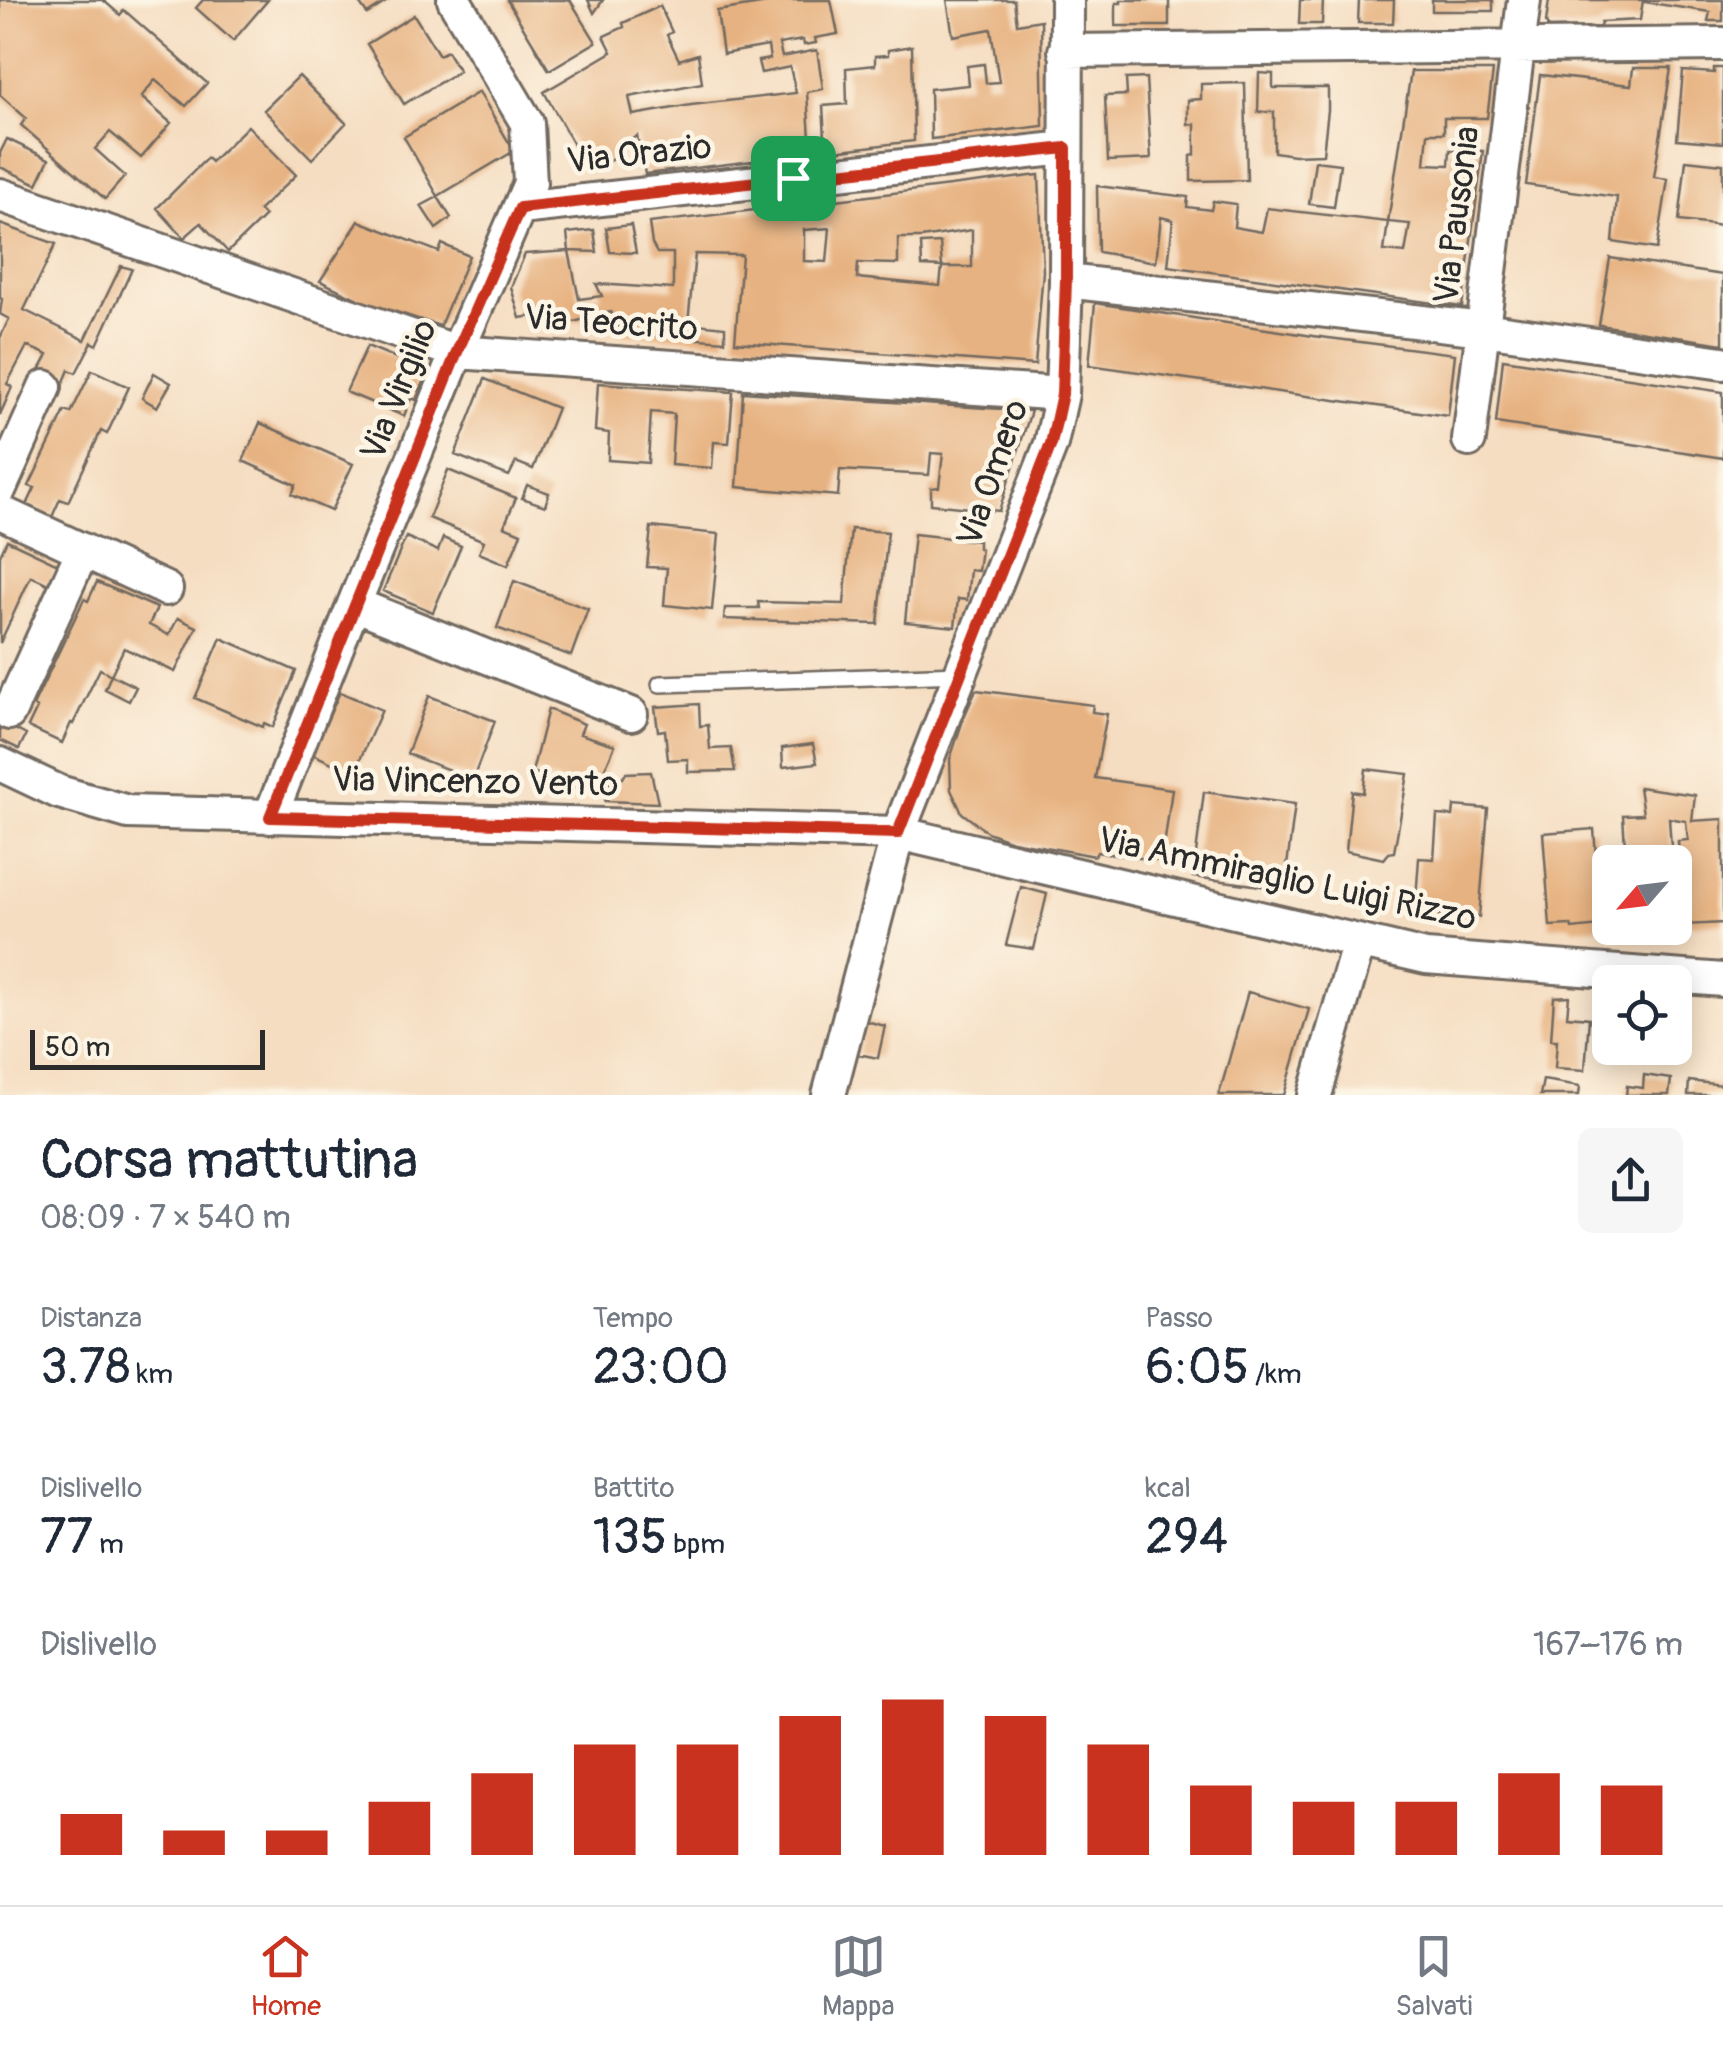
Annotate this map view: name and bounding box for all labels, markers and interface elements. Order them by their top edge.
street label: Via Pausonia [1424,124,1490,306]
street label: Via Orazio [564,125,714,183]
pin [751,136,836,221]
icon: arrive [766,151,821,206]
street label: Via Teocrito [523,295,699,351]
street label: Via Virgilio [351,313,447,467]
street label: Via Omero [947,394,1039,552]
street label: Via Vincenzo Vento [331,758,619,806]
street label: Via Ammiraglio Luigi Rizzo [1094,817,1480,941]
north arrow [1592,845,1692,945]
map controls [1592,845,1692,1065]
button: locate [1592,965,1692,1065]
scale bar [30,1025,265,1070]
text: 50 m [45,1030,110,1065]
text: Corsa mattutina [40,1126,418,1195]
button: share [1578,1128,1683,1233]
text: 08:09 · 7 × 540 m [40,1198,291,1238]
text: Distanza [40,1301,142,1336]
text: Tempo [593,1301,673,1336]
text: Passo [1145,1301,1213,1336]
text: 3.78 [40,1336,131,1399]
text: 23:00 [593,1336,729,1399]
text: 6:05 [1145,1336,1249,1399]
text: km [131,1357,173,1392]
text: /km [1249,1357,1302,1392]
text: Dislivello [40,1471,142,1506]
text: Battito [593,1471,675,1506]
text: kcal [1145,1471,1191,1506]
text: 77 [40,1506,93,1569]
text: 135 [593,1506,667,1569]
text: 294 [1145,1506,1228,1569]
text: m [93,1527,124,1562]
text: bpm [667,1527,725,1562]
text: Dislivello [40,1625,157,1665]
text: 167–176 m [1533,1625,1683,1665]
tab: Home [250,1929,321,2024]
tab: Mappa [822,1929,895,2024]
tab: Salvati [1395,1929,1473,2024]

